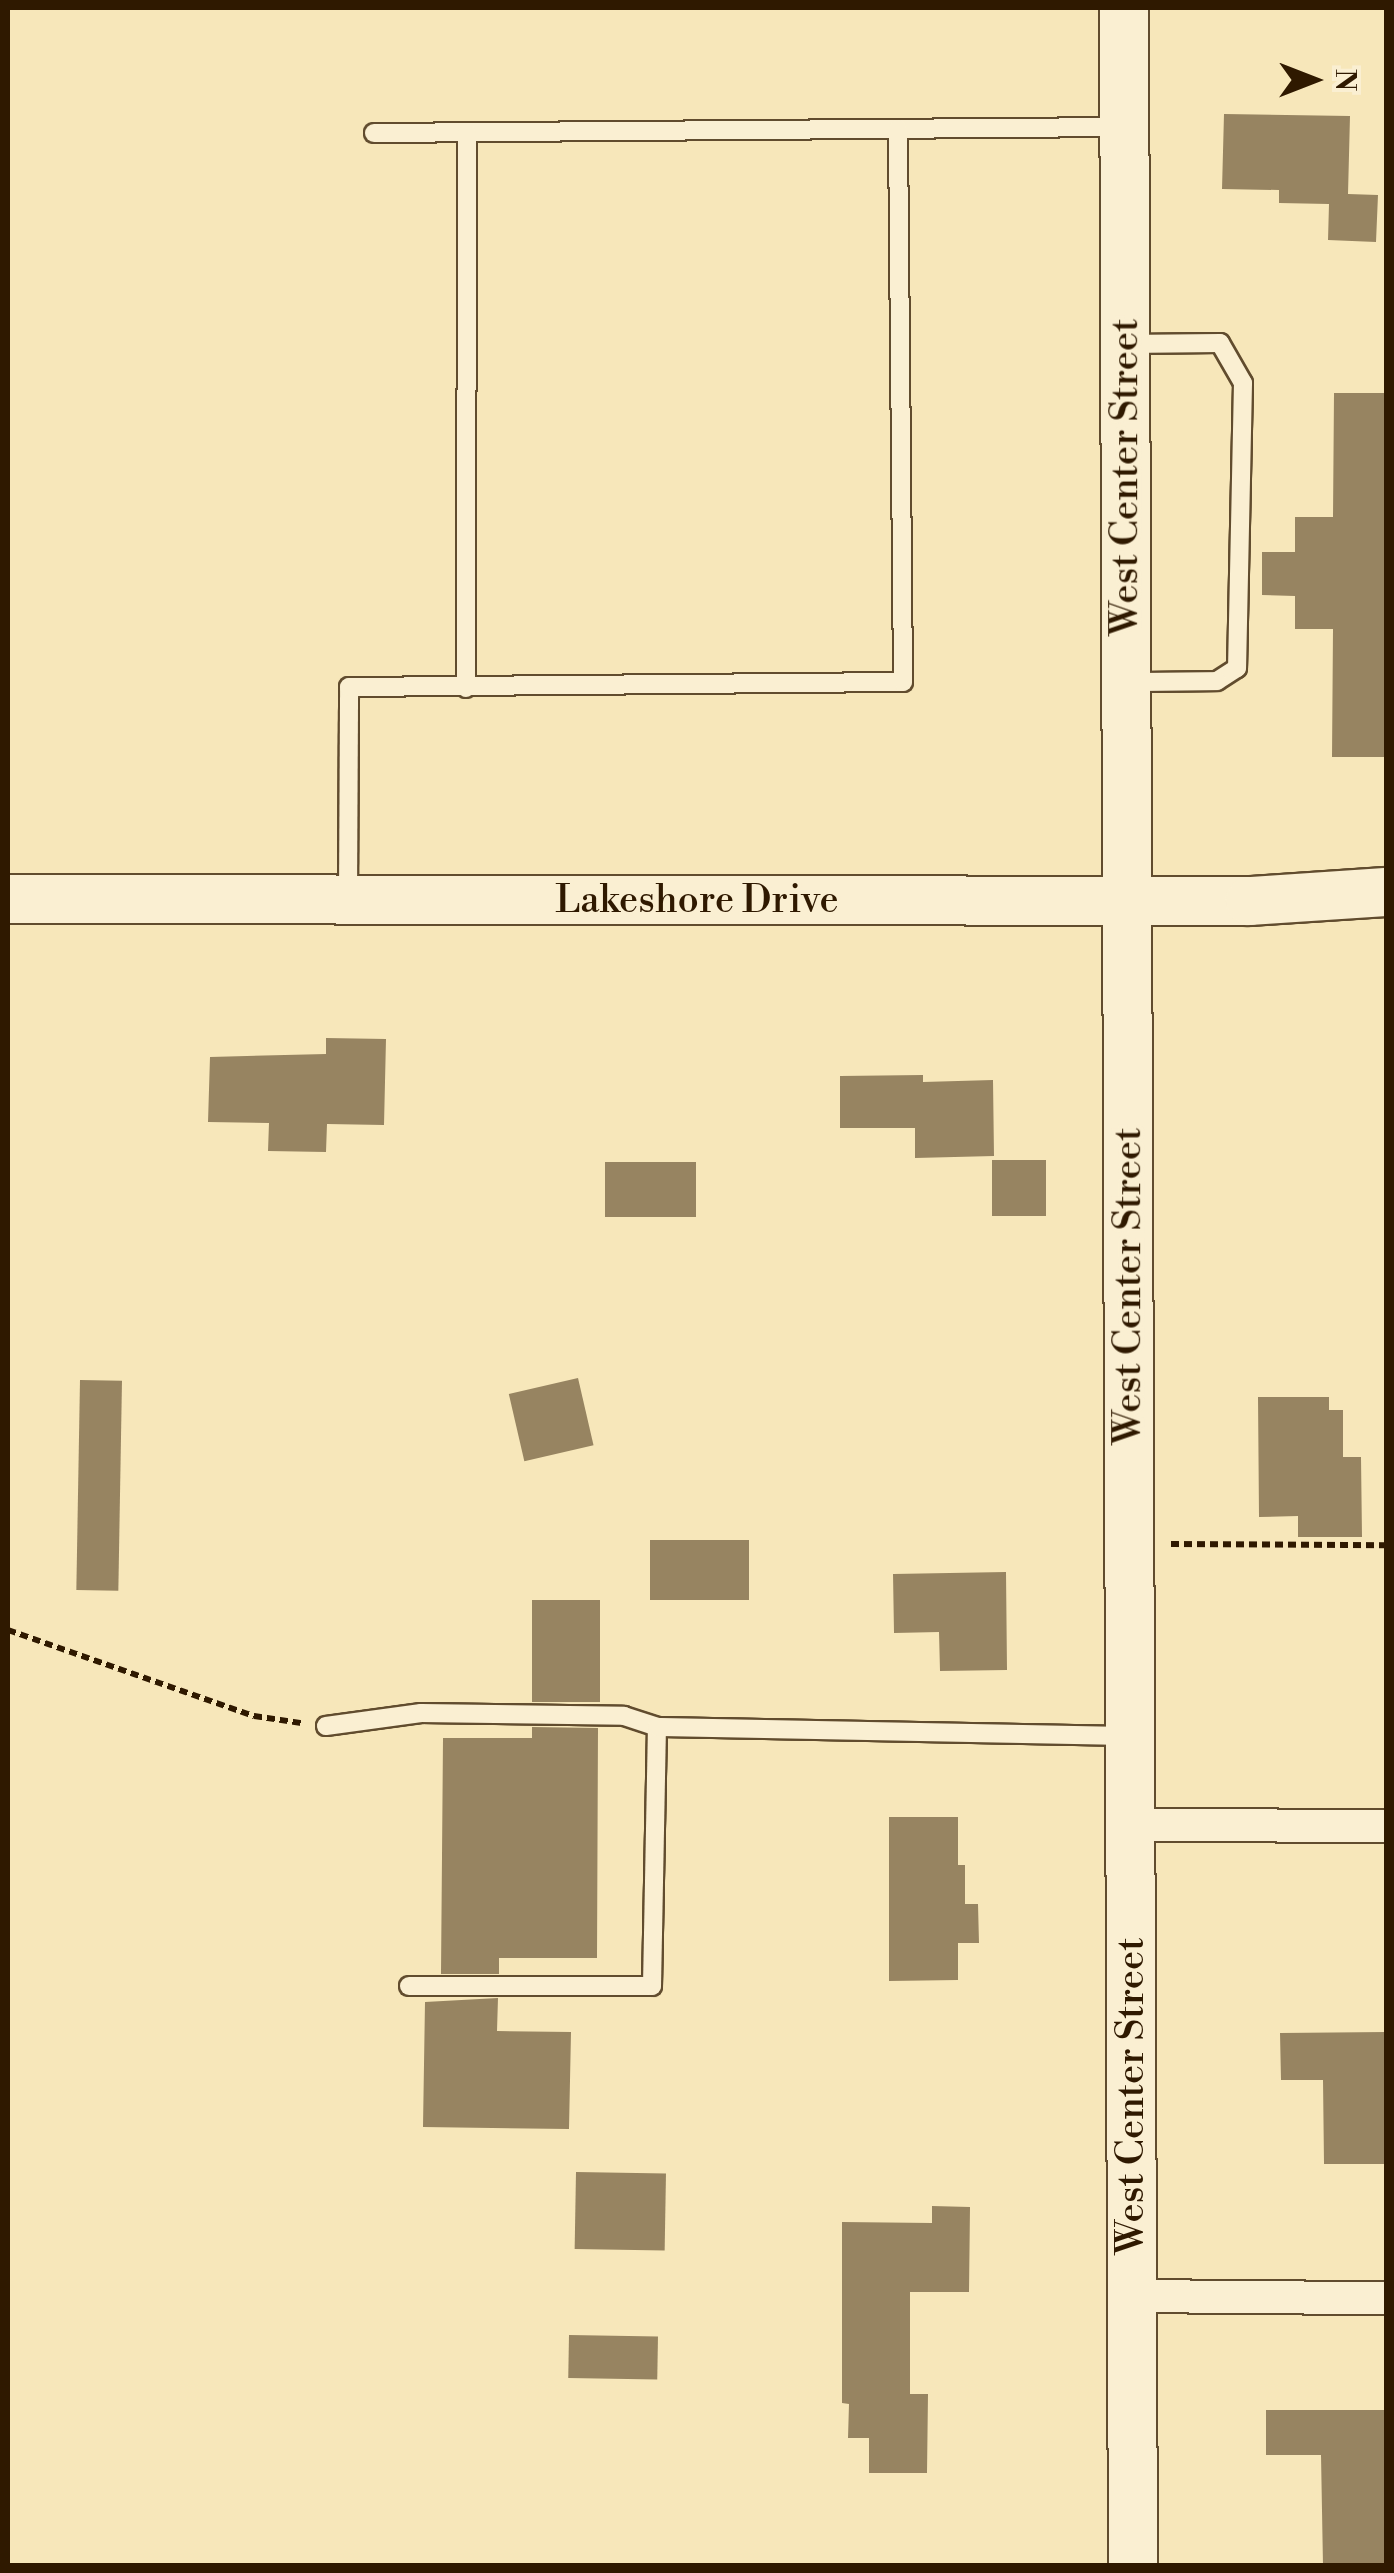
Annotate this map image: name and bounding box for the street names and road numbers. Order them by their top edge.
street label: West Center Street [1103,318,1149,636]
street label: Lakeshore Drive [555,878,839,924]
street label: West Center Street [1106,1127,1152,1445]
street label: West Center Street [1109,1937,1155,2255]

